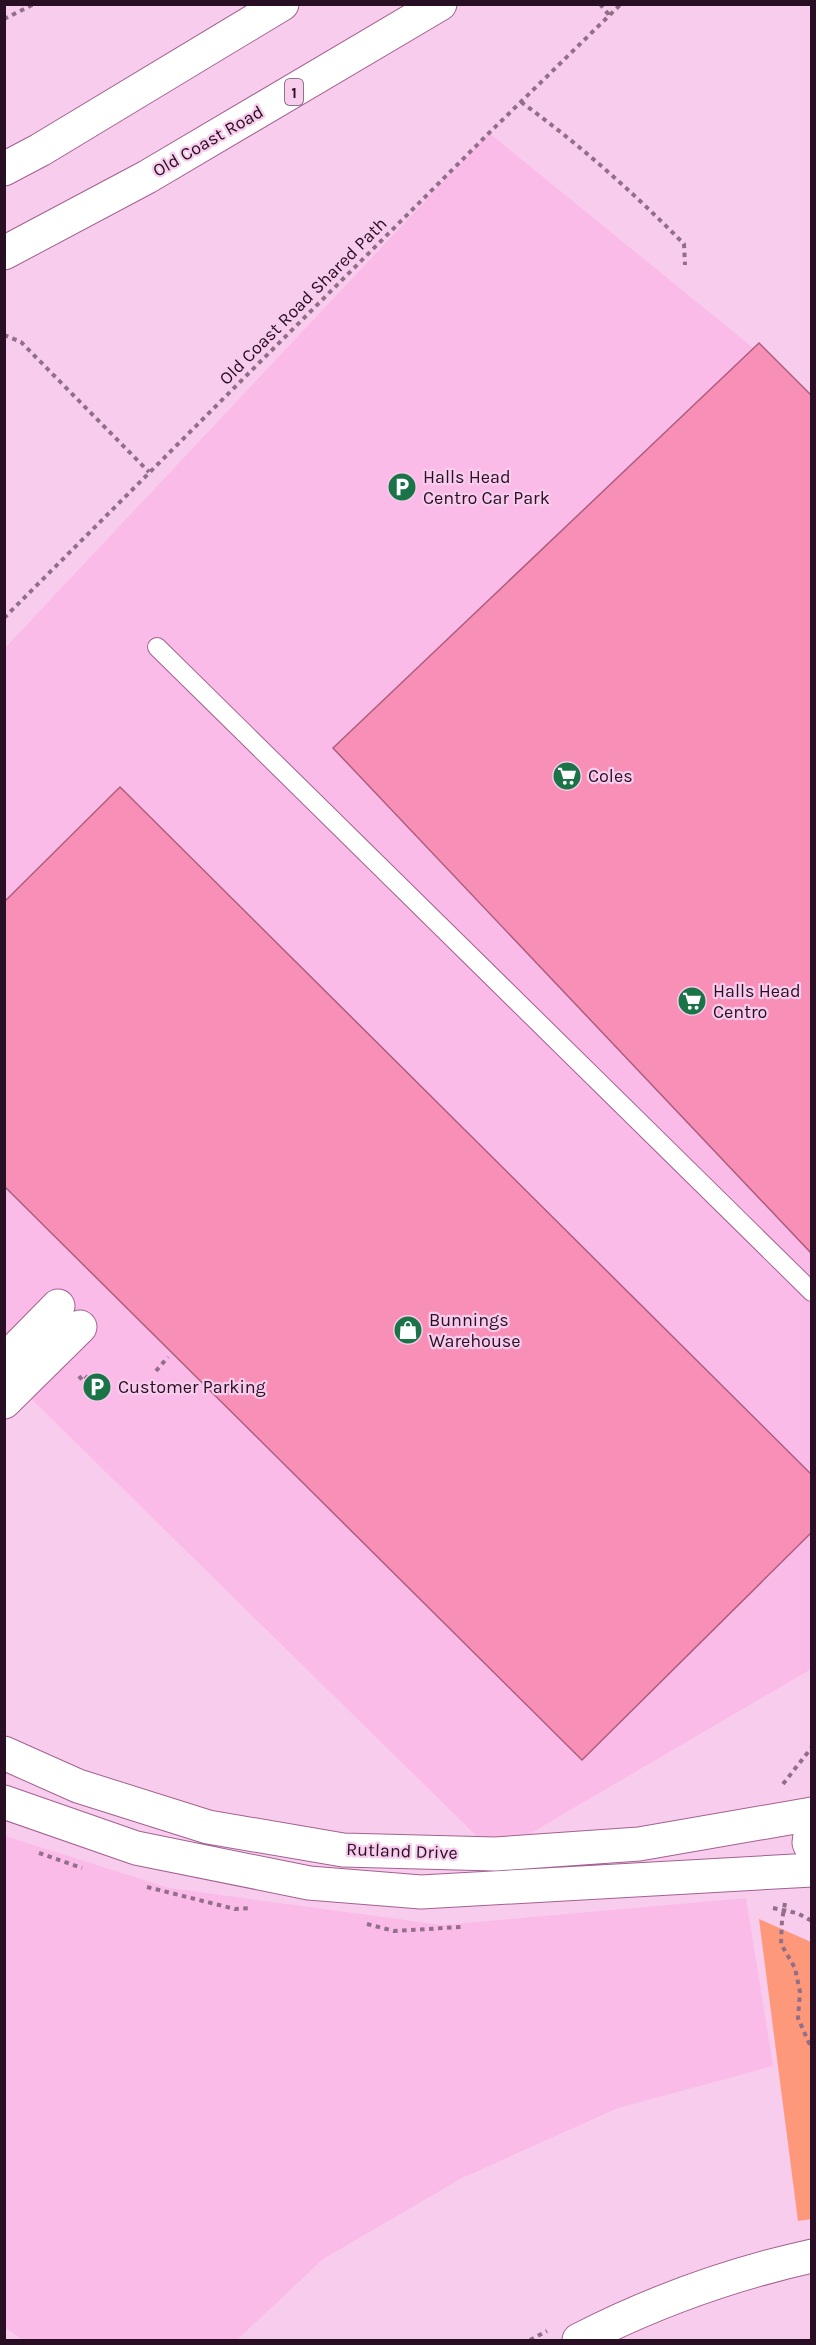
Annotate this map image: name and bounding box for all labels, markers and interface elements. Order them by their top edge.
road number: 1 [285,79,303,105]
street label: Old Coast Road [149,100,267,182]
street label: Old Coast Road Shared Path [214,212,392,390]
place label: Halls Head Centro Car Park [423,466,550,509]
parking icon: Halls Head Centro Car Park [386,471,418,503]
supermarket icon: Coles [551,760,583,792]
place label: Coles [588,765,633,787]
place label: Halls Head Centro [713,980,801,1023]
supermarket icon: Halls Head Centro [676,985,708,1017]
place label: Bunnings Warehouse [429,1309,520,1352]
shop icon: Bunnings Warehouse [392,1314,424,1346]
parking icon: Customer Parking [81,1371,113,1403]
place label: Customer Parking [118,1376,266,1398]
street label: Rutland Drive [346,1838,458,1864]

